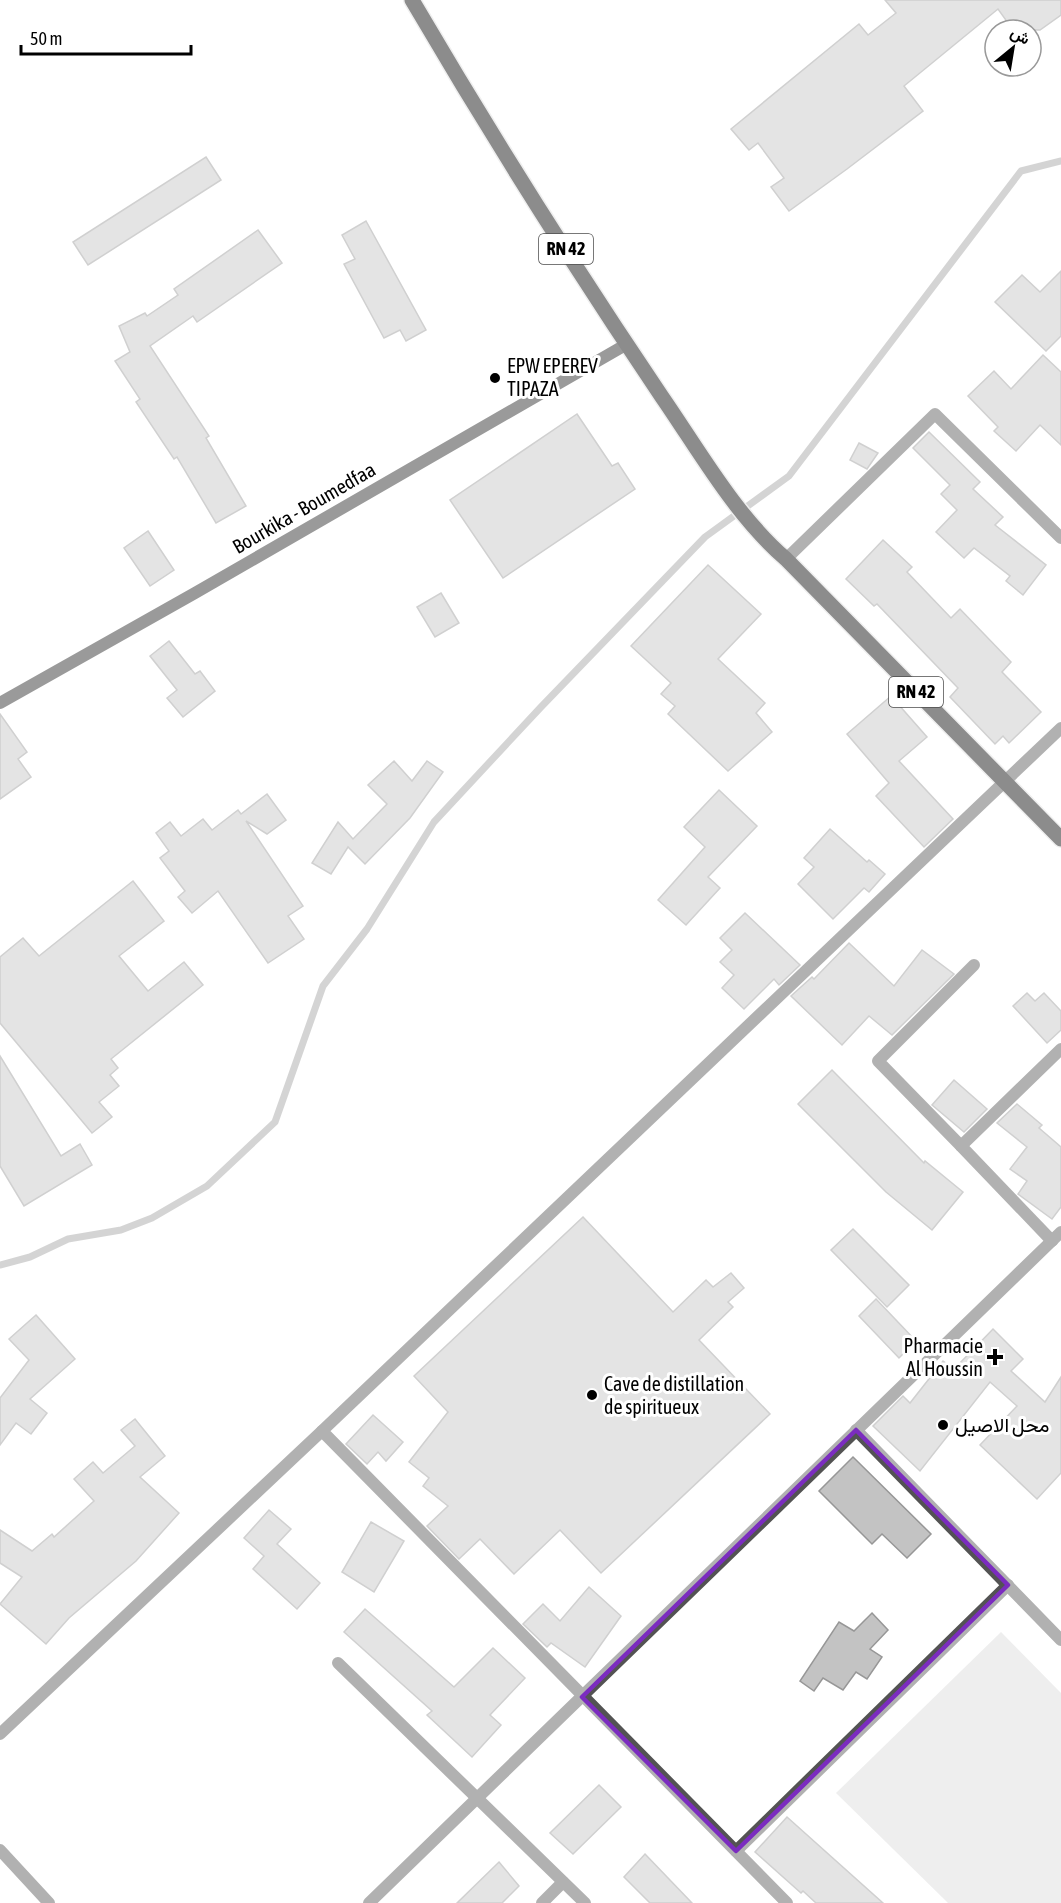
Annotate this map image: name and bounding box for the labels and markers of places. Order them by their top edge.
place label: EPW EPEREV TIPAZA [507,354,598,400]
marker: EPW EPEREV TIPAZA [488,371,502,385]
place label: Pharmacie Al Houssin [904,1334,983,1380]
marker: Pharmacie Al Houssin [988,1350,1002,1364]
place label: Cave de distillation de spiritueux [604,1372,744,1418]
marker: Cave de distillation de spiritueux [585,1388,599,1402]
place label: محل الاصيل [955,1413,1050,1437]
marker: محل الاصيل [936,1418,950,1432]

